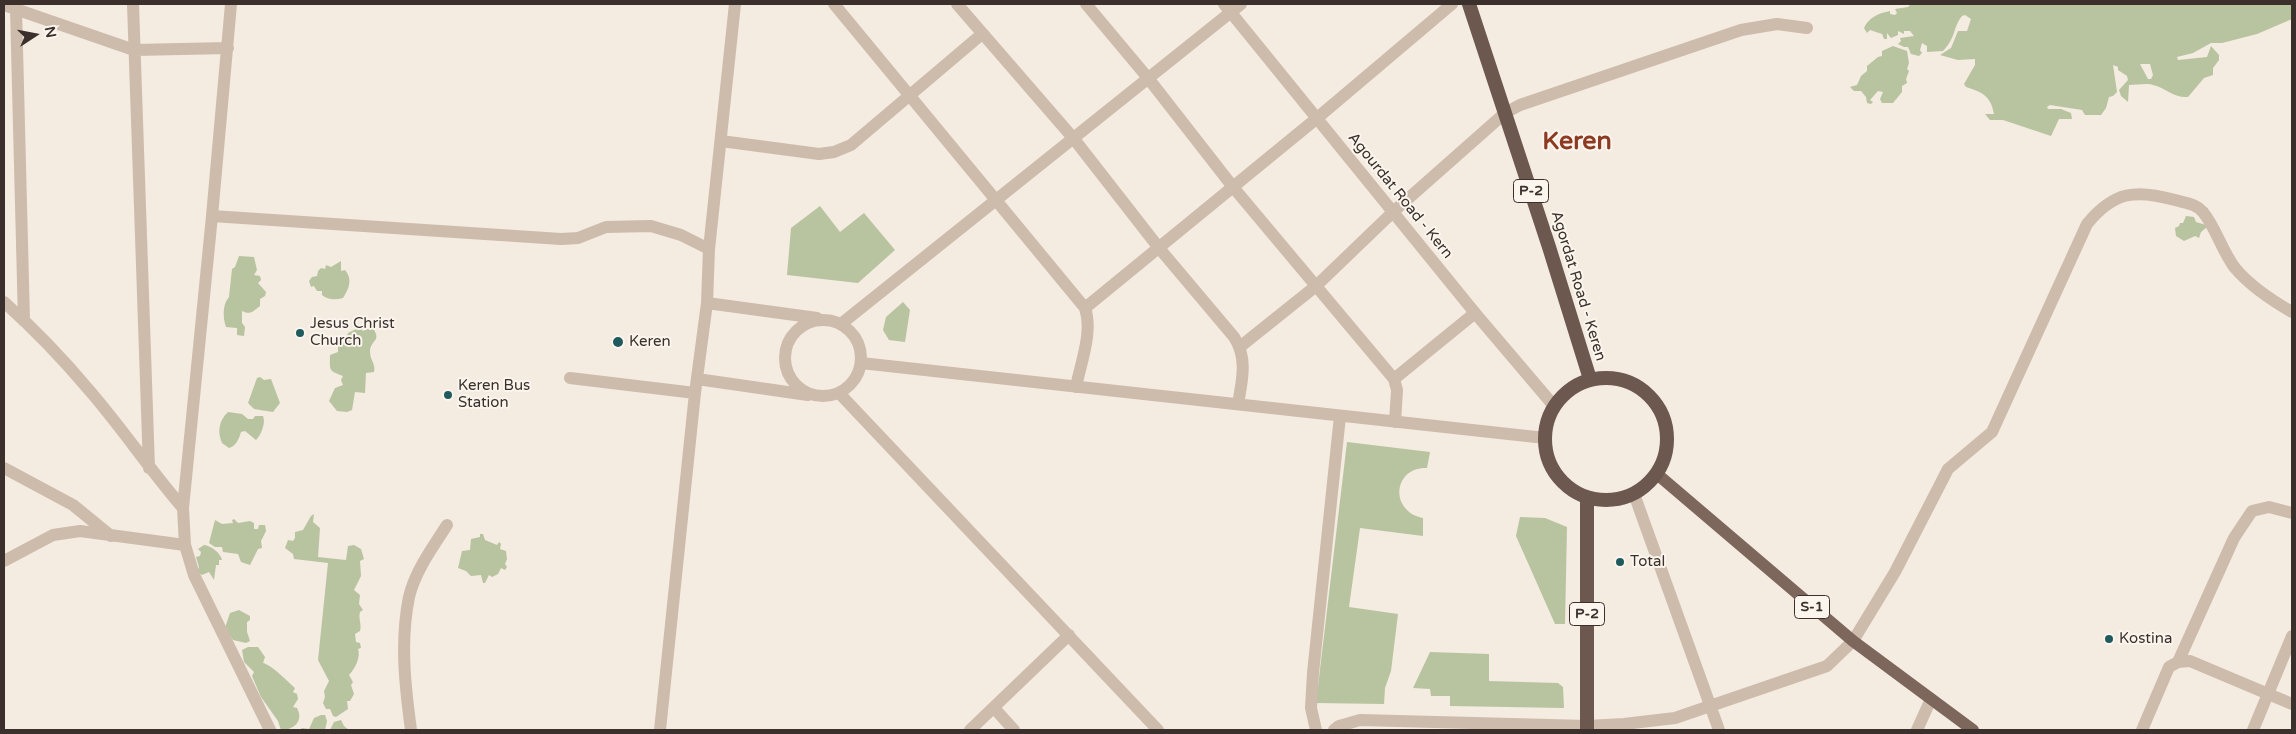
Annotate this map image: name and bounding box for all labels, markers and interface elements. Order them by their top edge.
north arrow [10,10,60,60]
text: N [41,25,60,39]
district label: Keren [1542,127,1612,157]
street label: Agourdat Road - Kern [1344,129,1456,263]
road number: P-2 [1514,180,1548,202]
street label: Agordat Road - Keren [1547,209,1609,363]
place label: Jesus Christ Church [310,315,395,350]
marker: Jesus Christ Church [294,327,306,339]
place label: Keren [629,333,671,351]
marker: Keren [611,335,625,349]
place label: Keren Bus Station [458,377,530,412]
marker: Keren Bus Station [442,389,454,401]
place label: Total [1630,553,1665,571]
marker: Total [1614,556,1626,568]
road number: S-1 [1794,596,1830,618]
road number: P-2 [1570,602,1604,626]
place label: Kostina [2119,630,2172,648]
marker: Kostina [2103,633,2115,645]

